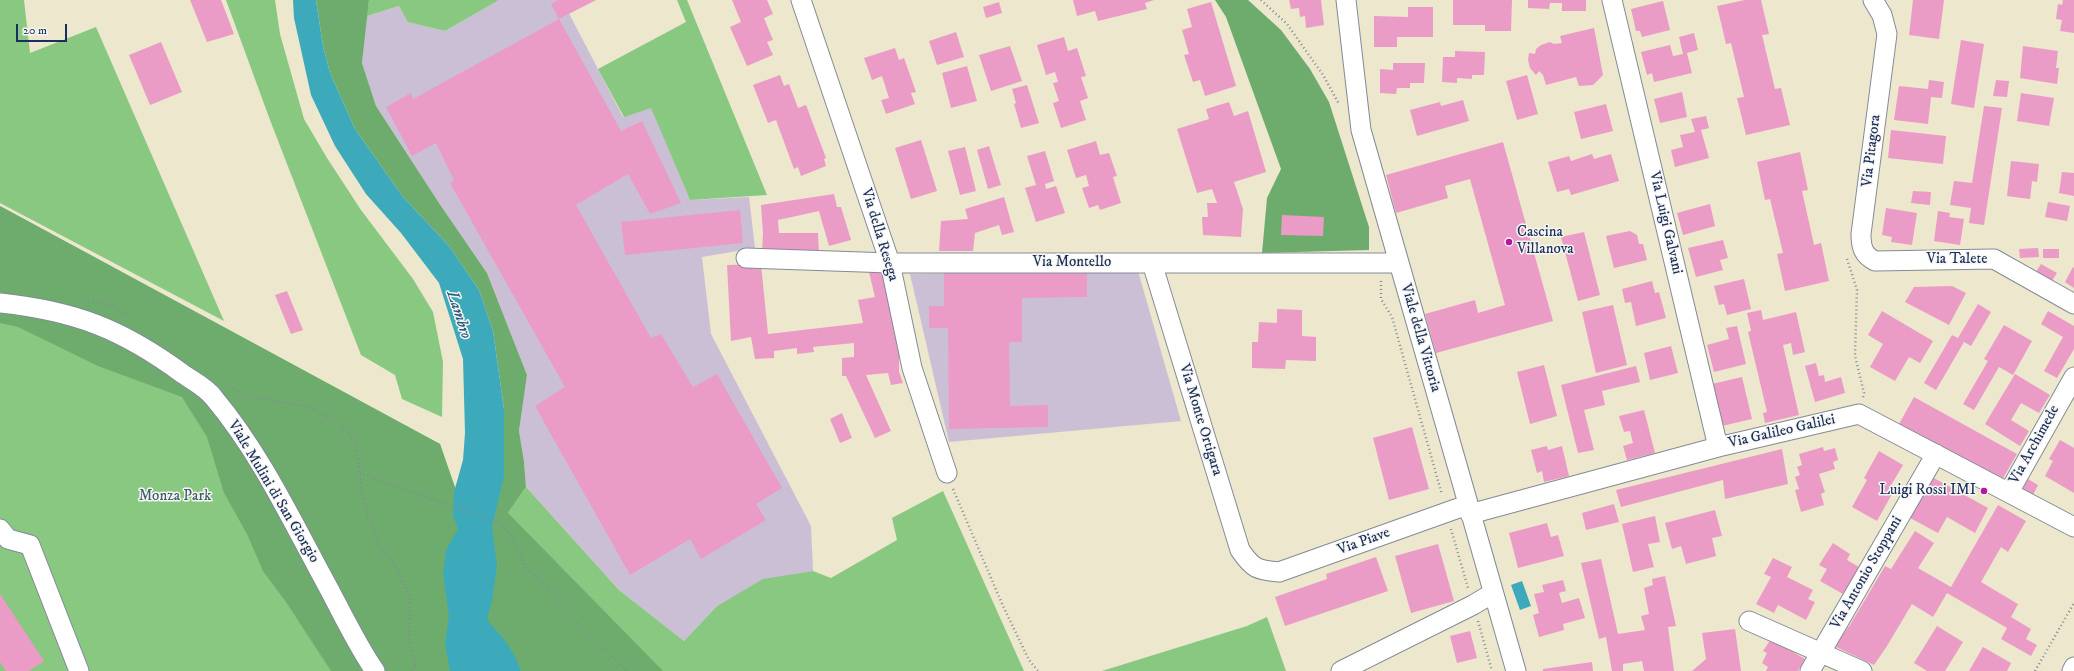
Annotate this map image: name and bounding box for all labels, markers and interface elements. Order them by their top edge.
scale bar [18,16,69,42]
text: 20 m [23,23,47,38]
street label: Via Pitagora [1859,114,1885,188]
street label: Via Luigi Galvani [1644,170,1686,276]
street label: Via della Resega [856,186,902,284]
place label: Cascina Villanova [1517,224,1574,259]
marker: Cascina Villanova [1504,237,1514,247]
street label: Via Talete [1927,251,1987,269]
street label: Via Montello [1033,254,1111,272]
street label: Viale della Vittoria [1396,282,1444,394]
water label: Lambro [441,289,475,341]
street label: Via Monte Ortigara [1174,362,1226,478]
street label: Via Archimede [2006,402,2064,488]
street label: Via Galileo Galilei [1727,411,1837,453]
street label: Viale Mulini di San Giorgio [223,417,323,567]
place label: Luigi Rossi IMI [1879,482,1976,500]
marker: Luigi Rossi IMI [1979,486,1989,496]
park label: Monza Park [139,488,211,506]
street label: Via Antonio Stoppani [1827,513,1907,633]
street label: Via Piave [1335,524,1393,560]

